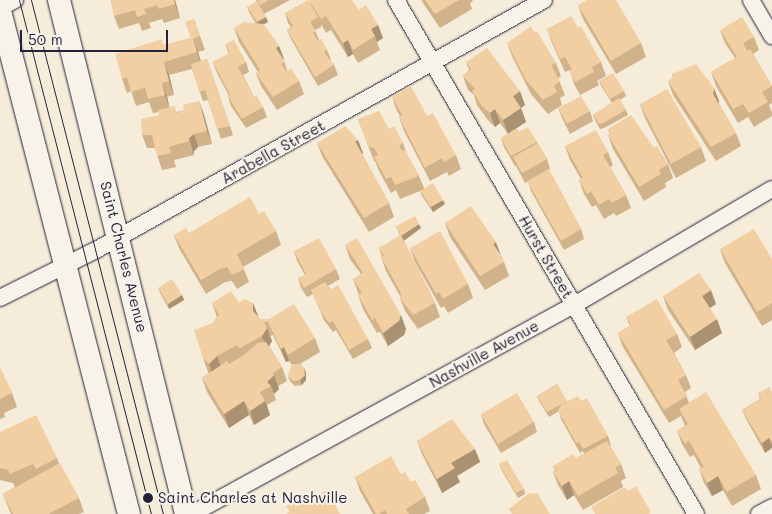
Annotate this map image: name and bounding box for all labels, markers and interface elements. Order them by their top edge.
scale bar [22,20,170,52]
text: 50 m [28,29,63,49]
street label: Arabella Street [218,116,328,188]
street label: Saint Charles Avenue [96,180,152,334]
street label: Hurst Street [515,212,577,302]
street label: Nashville Avenue [426,317,542,391]
place label: Saint Charles at Nashville [158,489,348,507]
marker: Saint Charles at Nashville [142,492,154,504]

